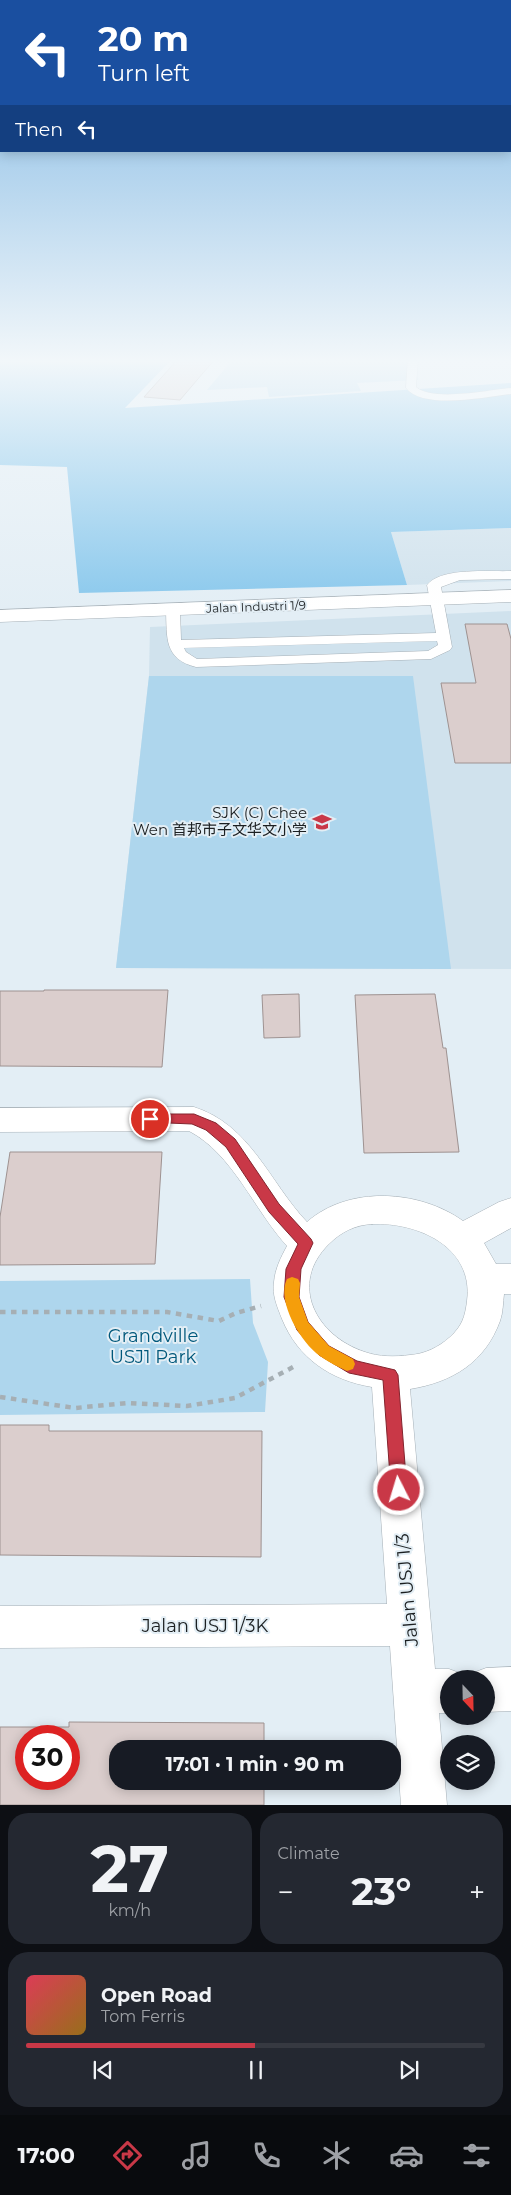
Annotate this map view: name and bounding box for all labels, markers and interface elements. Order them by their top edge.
text: 20 m [98,17,189,60]
icon: left [15,20,80,85]
text: Turn left [98,60,190,87]
icon: left [73,115,101,143]
text: Then [15,118,63,141]
street label: Jalan Industri 1/9 [205,597,306,616]
place label: SJK (C) Chee Wen 首邦市子文华文小学 [133,803,307,839]
school or university icon: SJK (C) Chee Wen 首邦市子文华文小学 [311,811,333,833]
pin [129,1098,171,1140]
icon: arrive [136,1105,164,1133]
park label: Grandville USJ1 Park [108,1325,198,1368]
position arrow [372,1463,424,1515]
street label: Jalan USJ 1/3 [391,1532,423,1649]
street label: Jalan USJ 1/3K [141,1615,268,1637]
north arrow [440,1670,495,1725]
map controls [440,1670,495,1790]
speed limit sign: 30 [15,1725,80,1790]
button: layers [440,1735,495,1790]
text: 17:01 · 1 min · 90 m [165,1753,345,1776]
text: 27 [90,1829,169,1908]
text: Climate [278,1844,340,1863]
text: 23° [351,1868,411,1915]
text: − [278,1875,294,1909]
text: + [469,1875,485,1909]
text: km/h [108,1901,151,1920]
text: Open Road [101,1984,212,2007]
text: Tom Ferris [101,2007,185,2026]
icon: previous [89,2056,117,2084]
icon: pause [242,2056,270,2084]
icon: next [395,2056,423,2084]
icon: directions [110,2138,145,2173]
icon: music [179,2138,214,2173]
icon: phone [249,2138,284,2173]
icon: climate [319,2138,354,2173]
icon: car [389,2138,424,2173]
icon: filters [459,2138,494,2173]
text: 17:00 [17,2142,75,2169]

